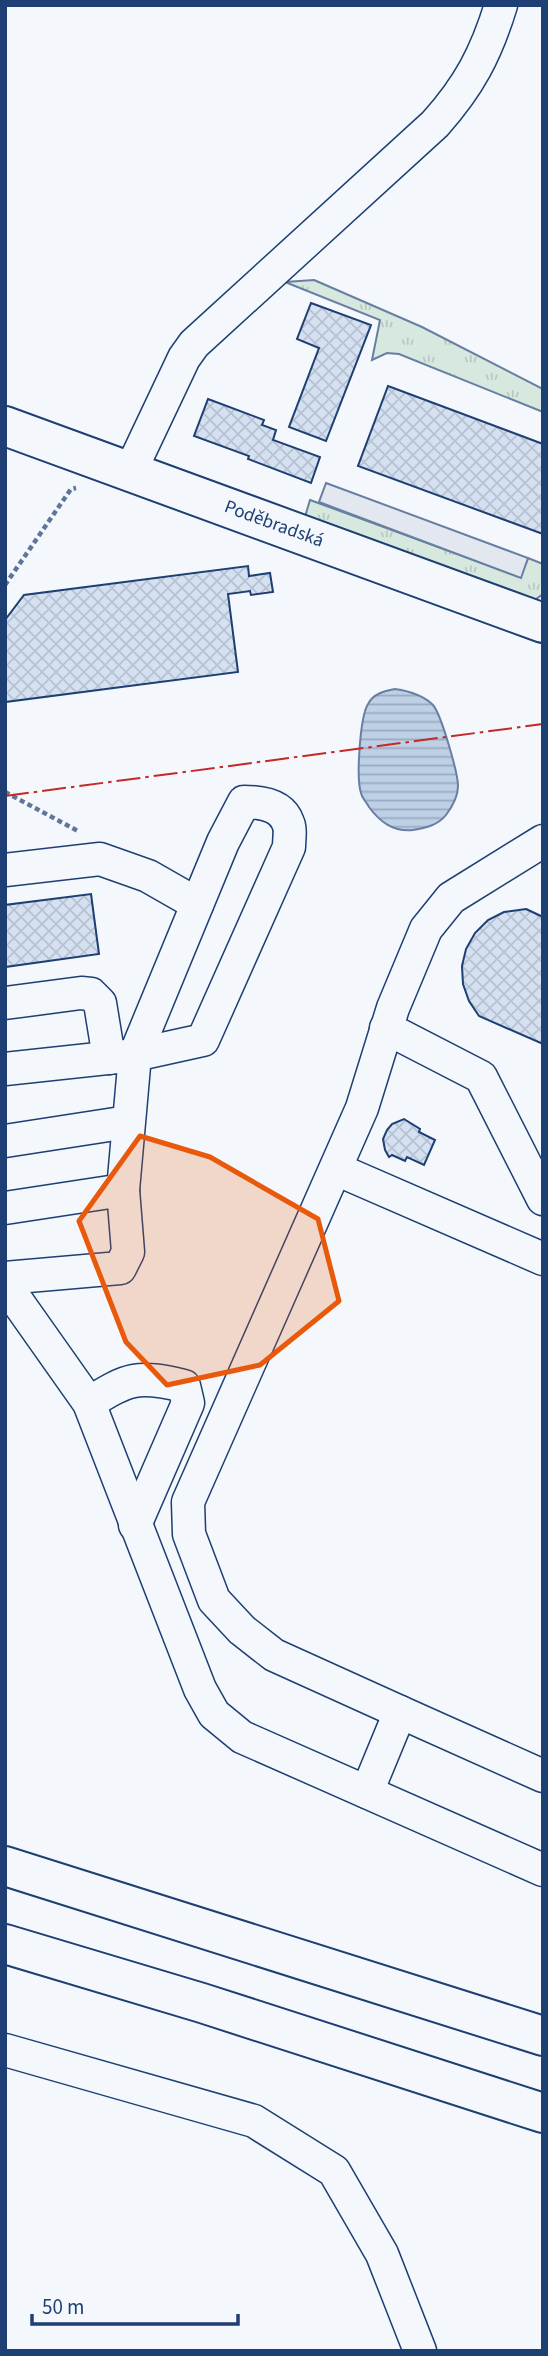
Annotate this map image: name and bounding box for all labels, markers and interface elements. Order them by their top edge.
street label: Poděbradská [220,494,328,554]
scale bar [32,2282,238,2326]
text: 50 m [42,2292,84,2322]

